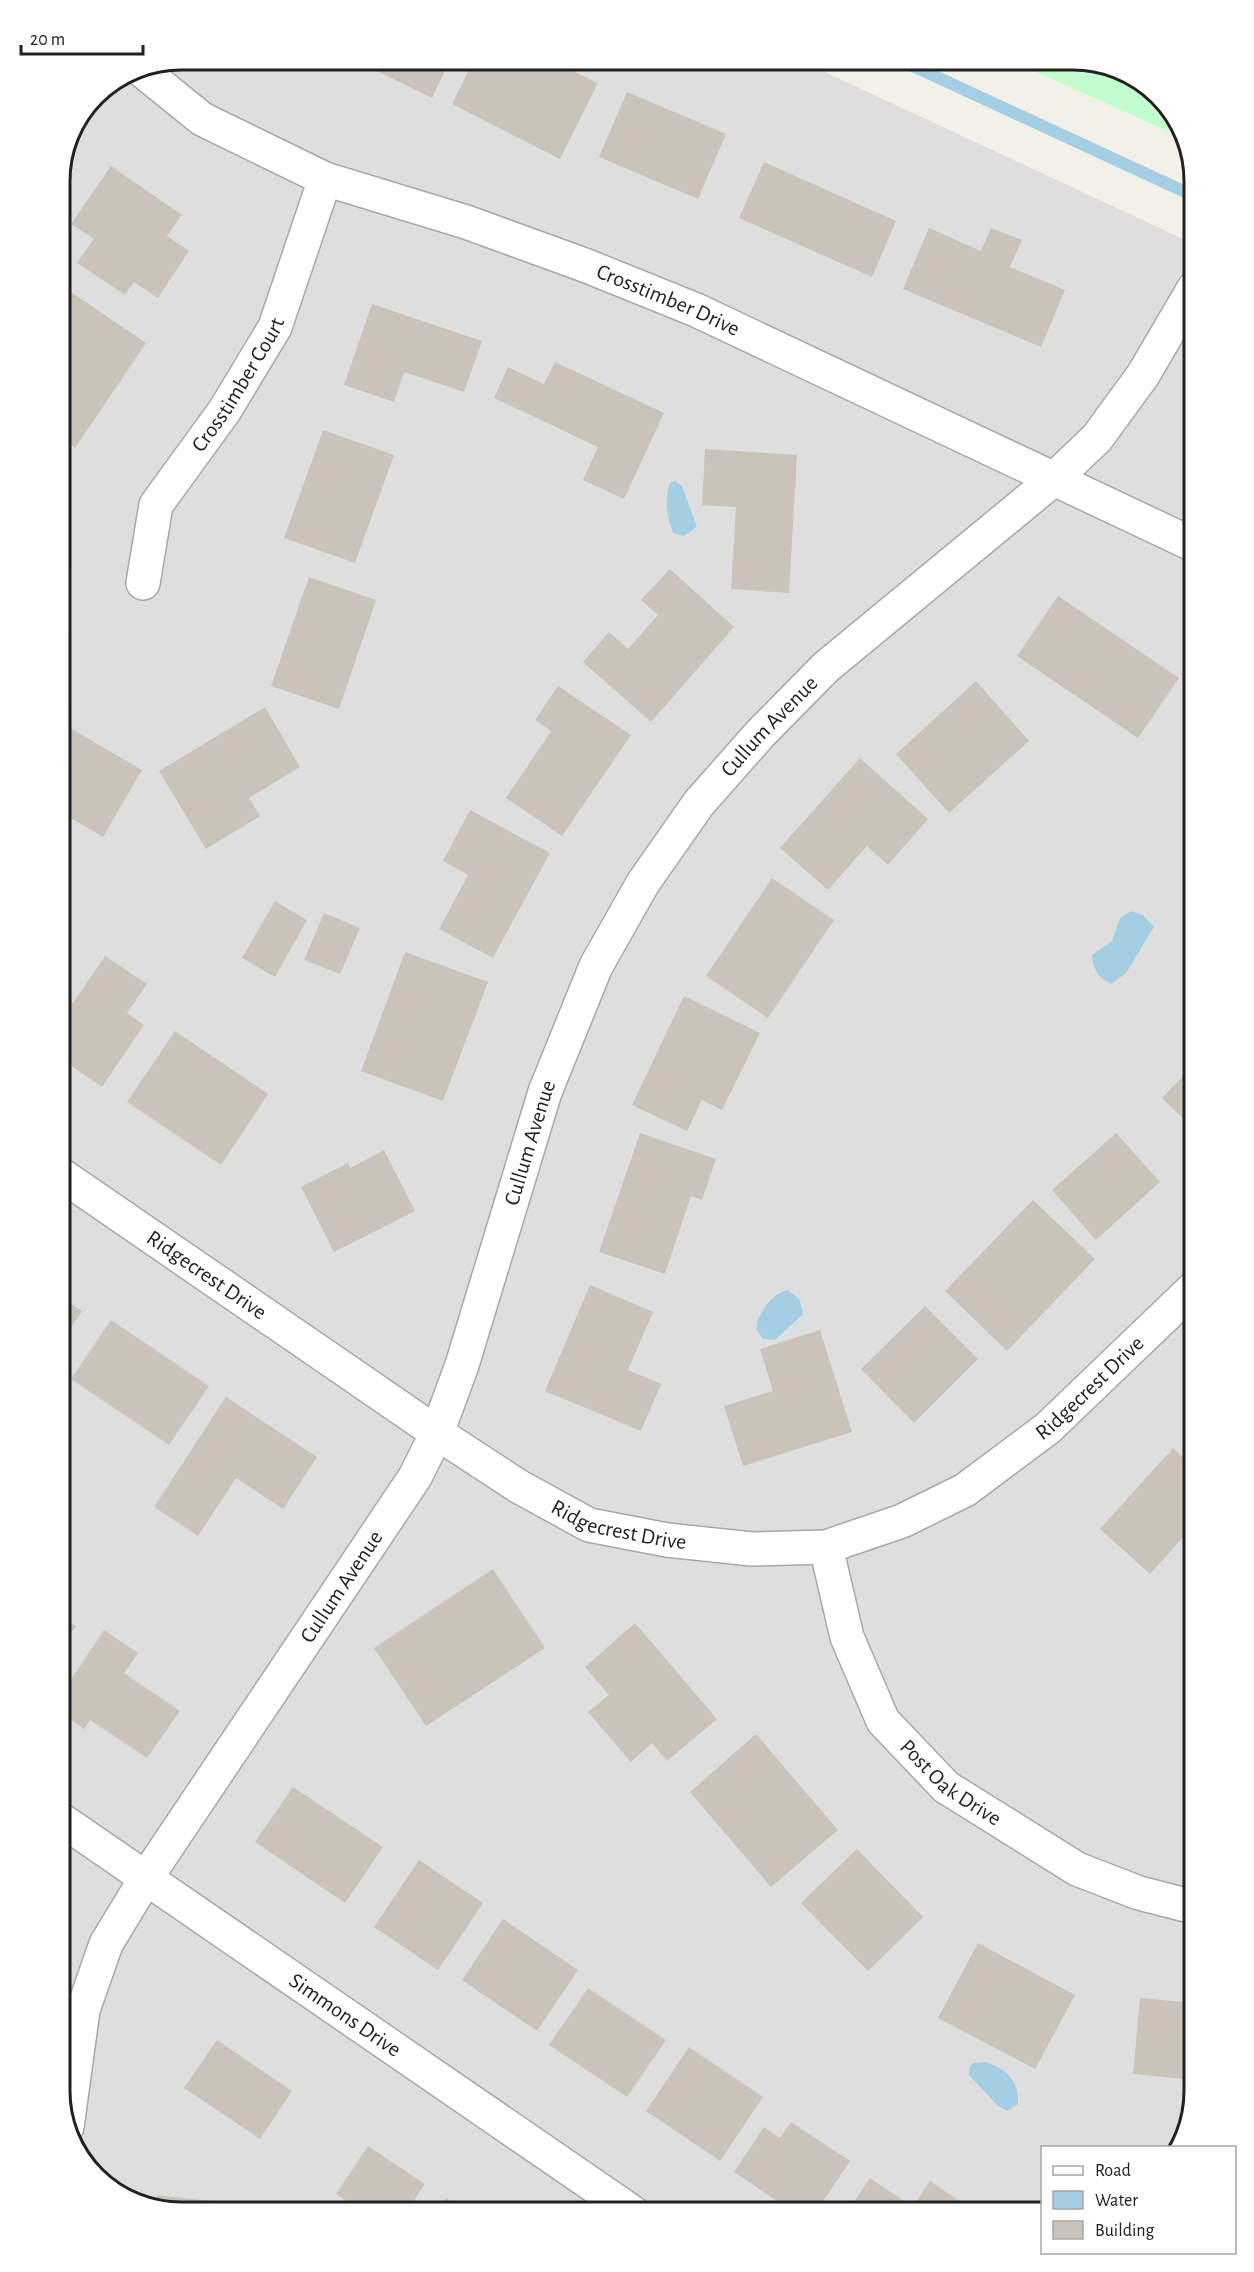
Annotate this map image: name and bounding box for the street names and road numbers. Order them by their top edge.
street label: Crosstimber Drive [593,260,743,340]
street label: Crosstimber Court [187,315,288,456]
street label: Cullum Avenue [717,672,822,781]
street label: Cullum Avenue [500,1077,560,1208]
street label: Ridgecrest Drive [143,1226,271,1323]
street label: Ridgecrest Drive [1032,1332,1148,1444]
street label: Ridgecrest Drive [548,1496,687,1553]
street label: Cullum Avenue [296,1527,387,1647]
street label: Post Oak Drive [896,1735,1005,1830]
street label: Simmons Drive [285,1969,405,2061]

